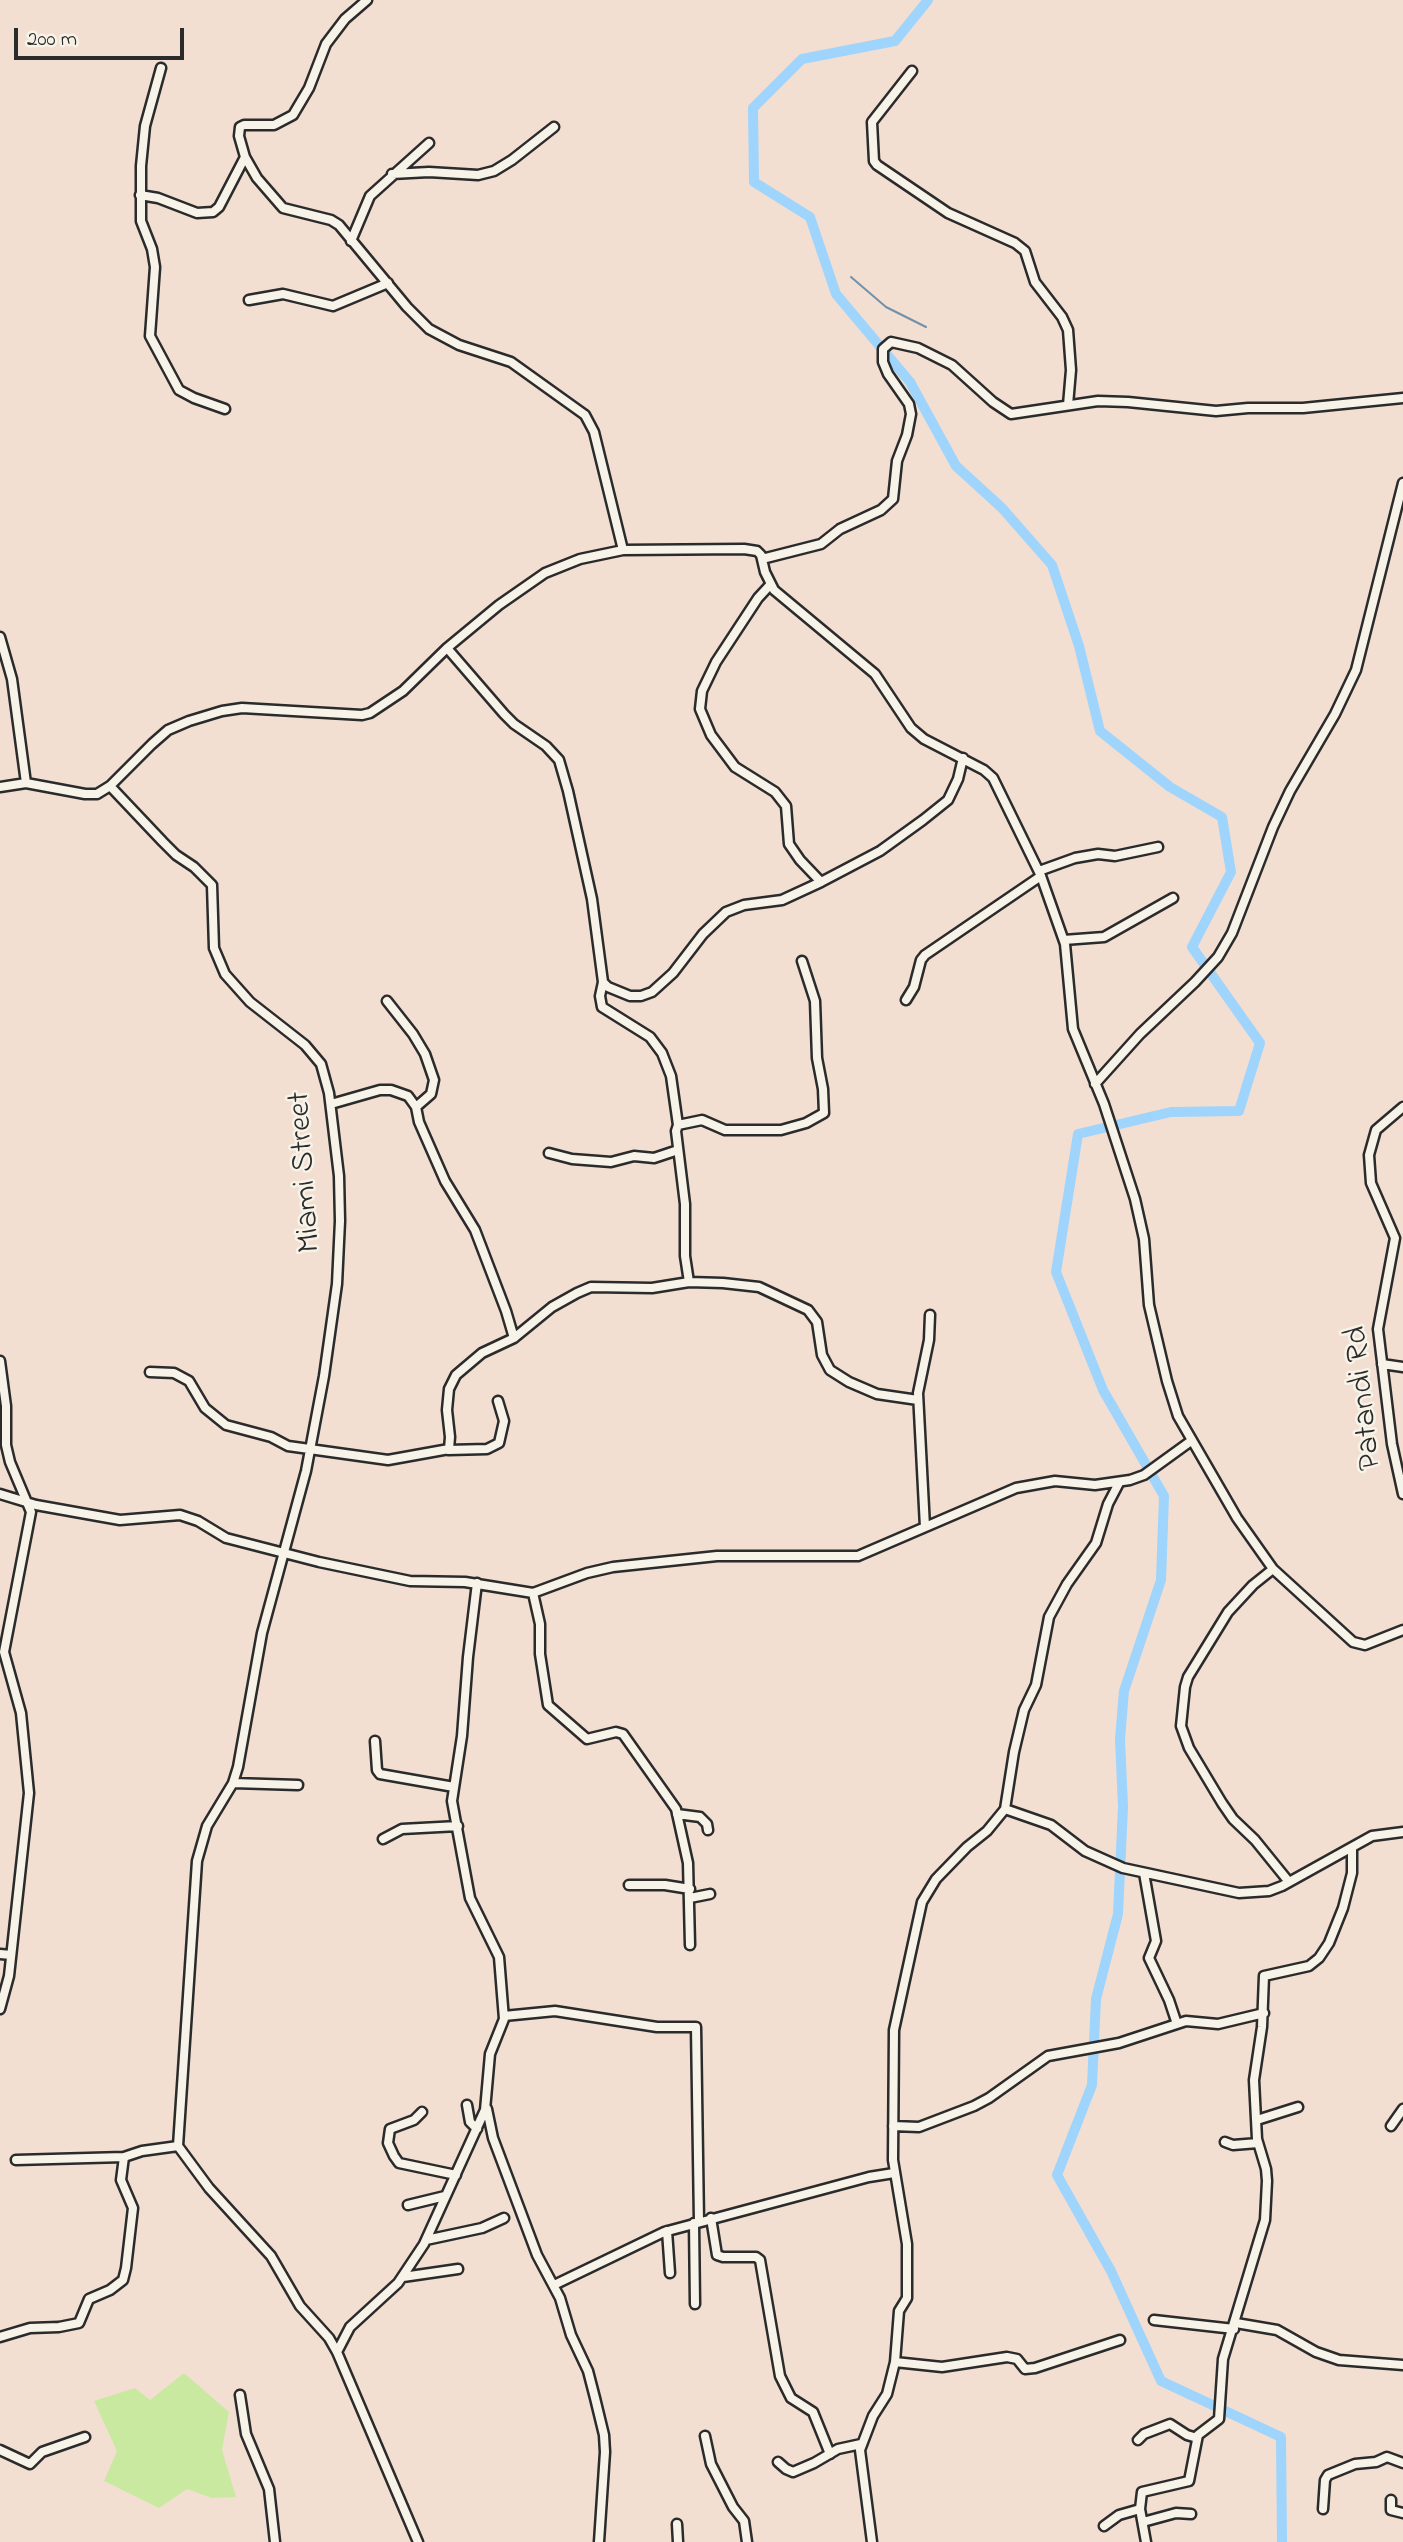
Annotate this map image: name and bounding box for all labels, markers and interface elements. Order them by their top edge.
scale bar [18,14,187,58]
text: 200 m [27,25,77,55]
street label: Miami Street [282,1090,332,1254]
street label: Patandi Rd [1339,1324,1393,1472]

